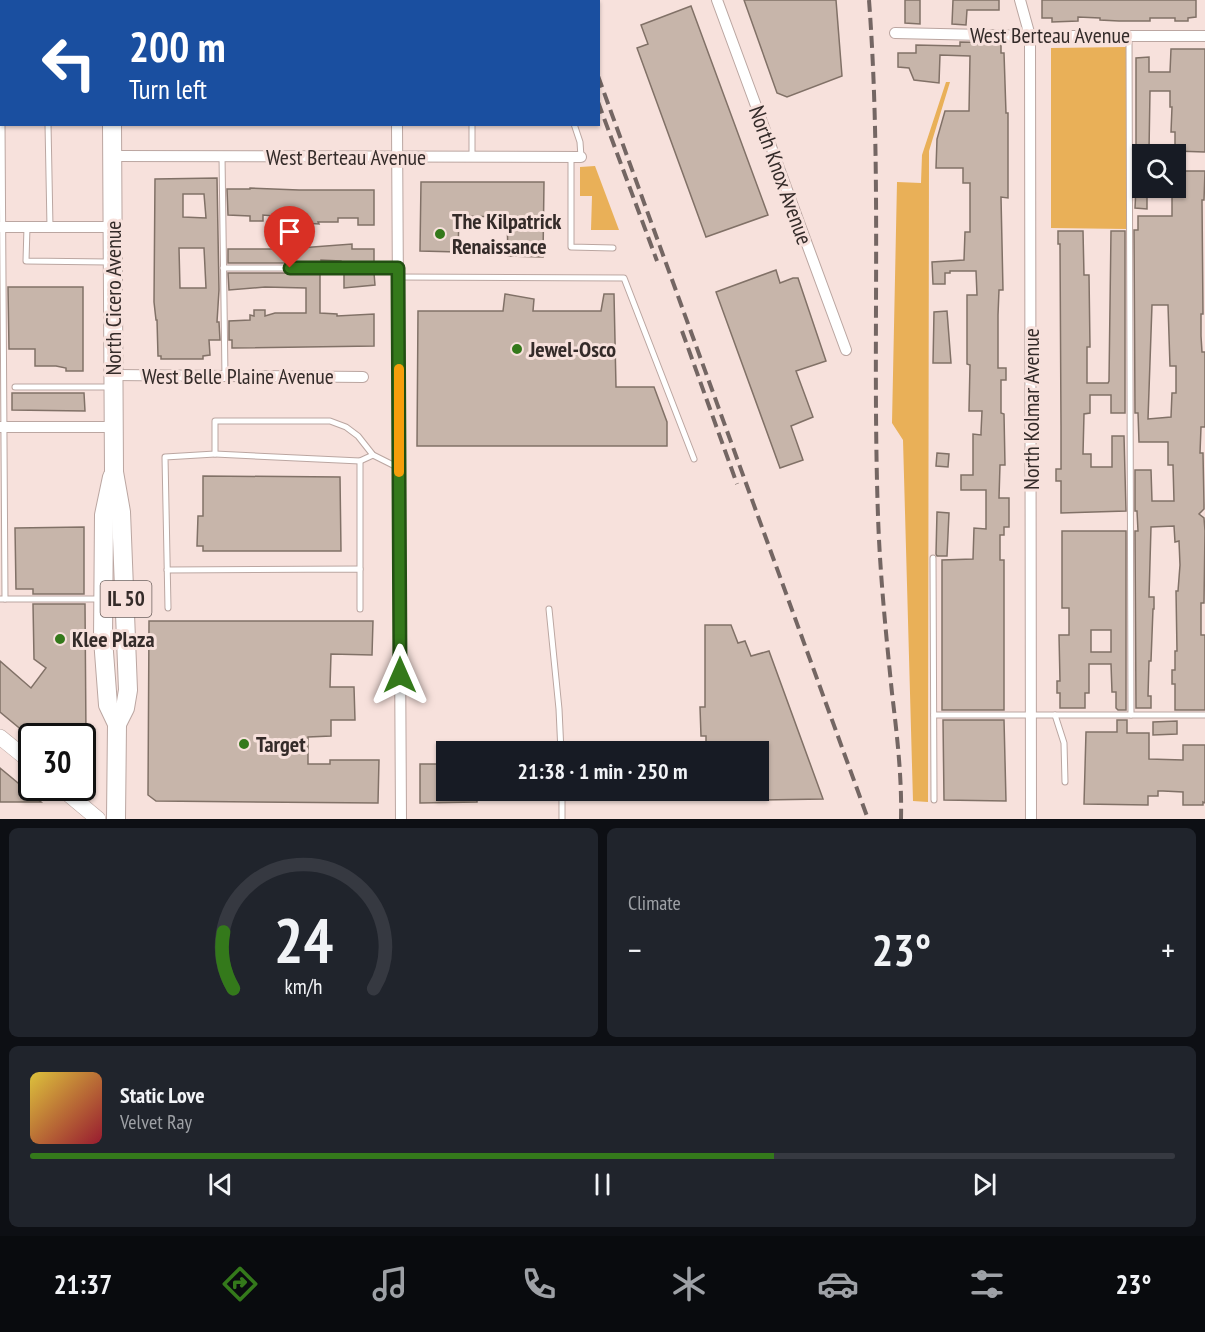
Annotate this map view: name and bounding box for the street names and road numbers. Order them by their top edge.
street label: West Berteau Avenue [970,21,1130,49]
street label: North Knox Avenue [743,102,819,248]
street label: West Berteau Avenue [266,143,426,171]
street label: North Cicero Avenue [99,221,127,375]
street label: North Kolmar Avenue [1017,328,1045,490]
street label: West Belle Plaine Avenue [142,362,334,390]
road number: IL 50 [100,581,152,617]

